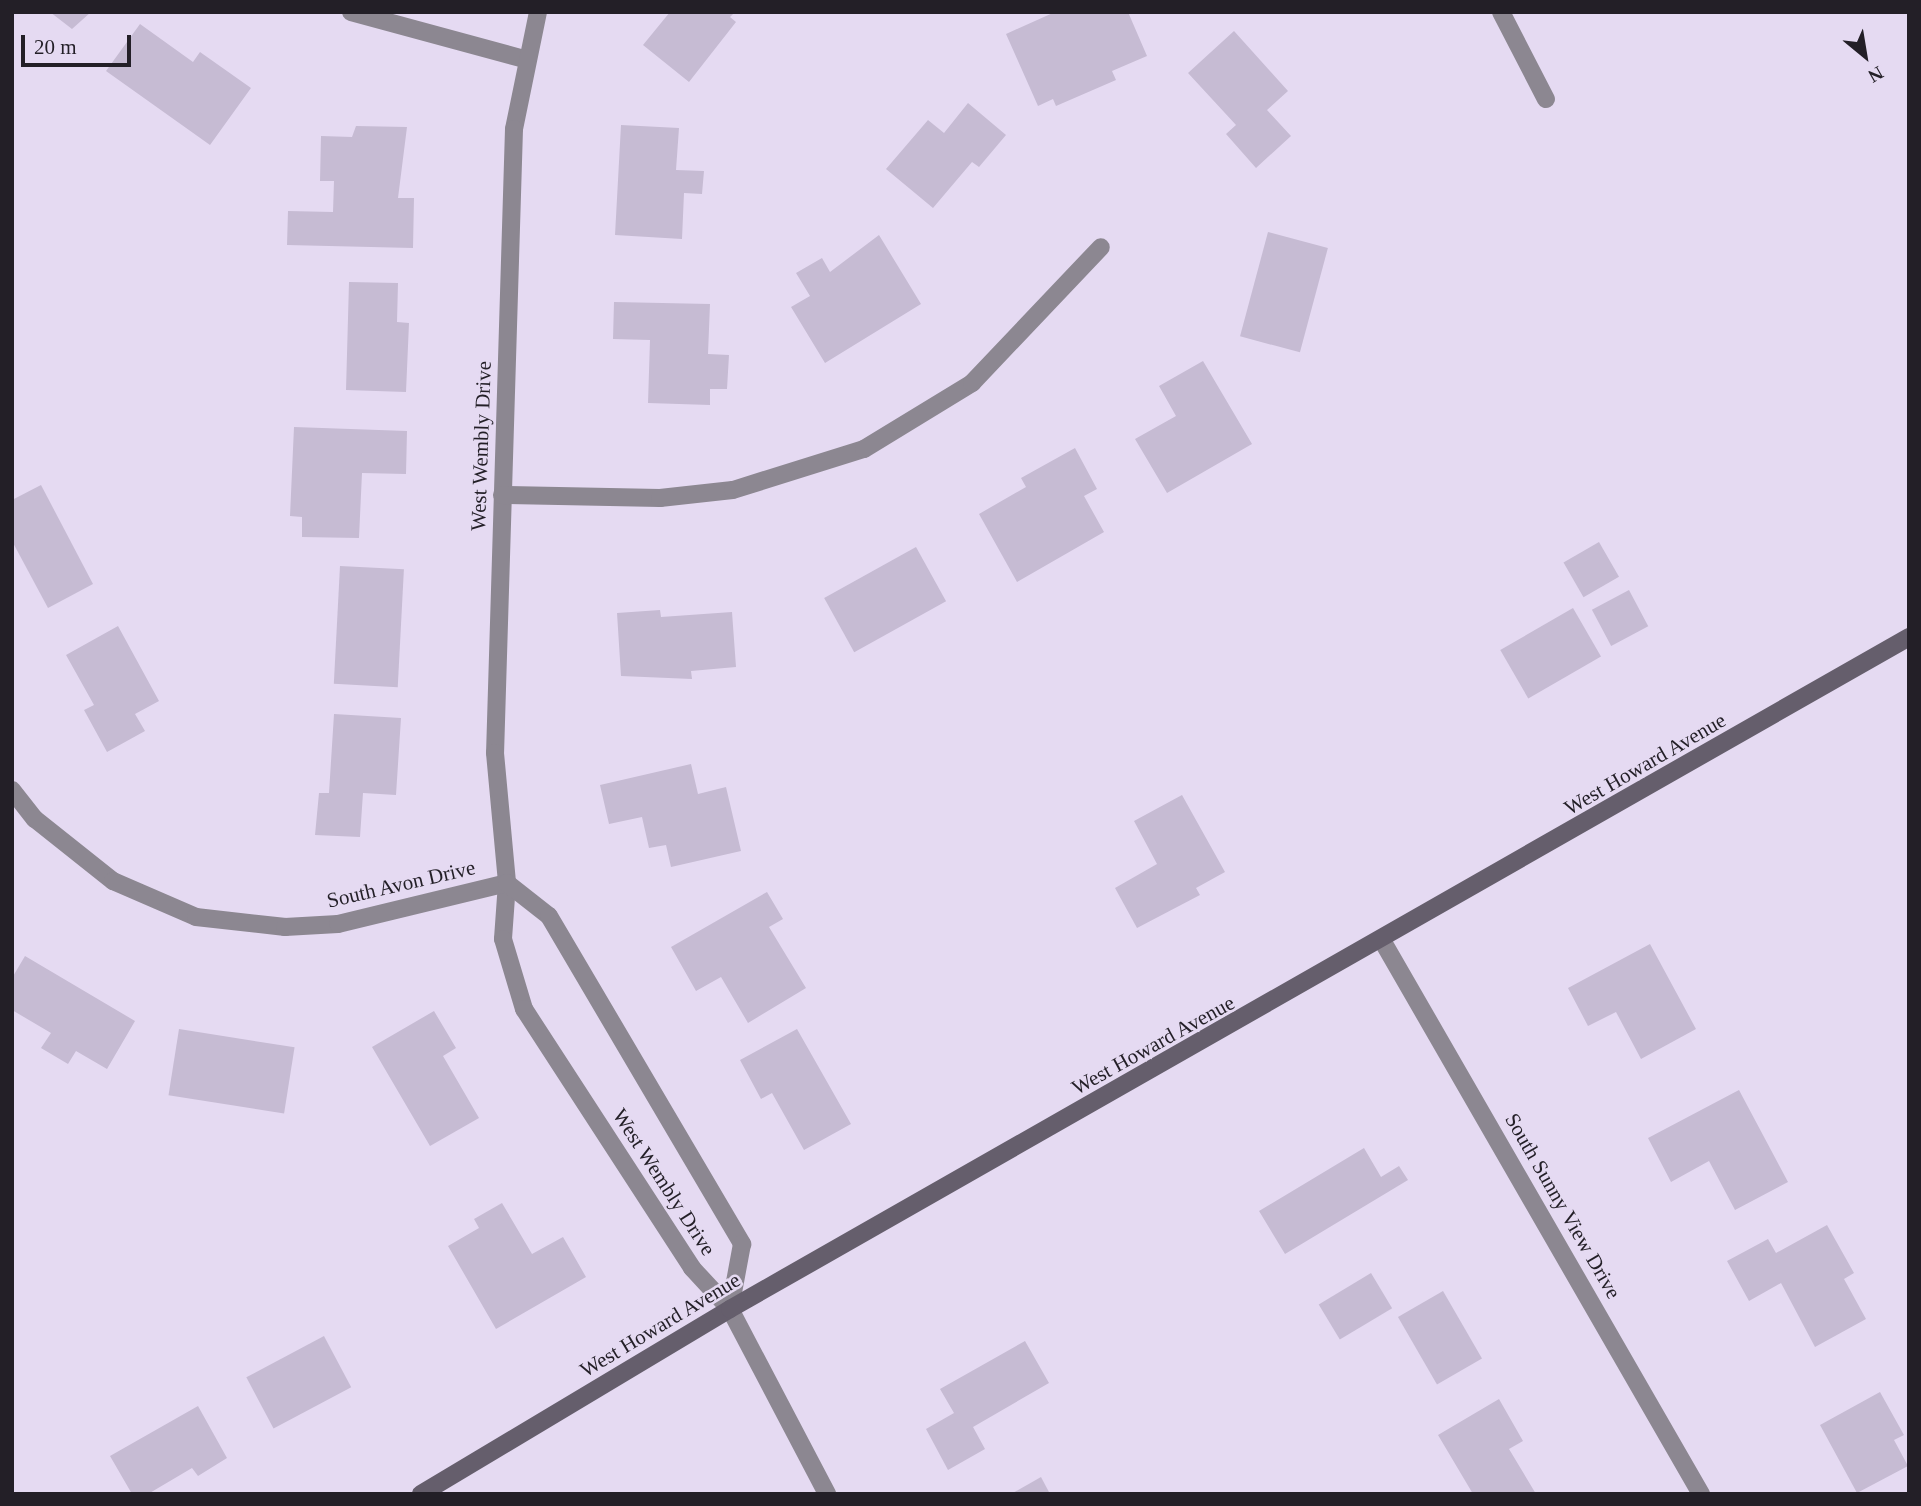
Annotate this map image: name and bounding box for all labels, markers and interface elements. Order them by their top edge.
scale bar [24,21,135,65]
north arrow [1830,21,1900,91]
text: 20 m [34,35,77,59]
text: N [1865,62,1887,87]
street label: West Wembly Drive [465,360,497,532]
street label: West Howard Avenue [1559,707,1731,821]
street label: South Avon Drive [324,855,478,913]
street label: West Howard Avenue [1067,990,1239,1100]
street label: West Wembly Drive [607,1104,721,1260]
street label: South Sunny View Drive [1499,1109,1627,1303]
street label: West Howard Avenue [575,1267,745,1383]

